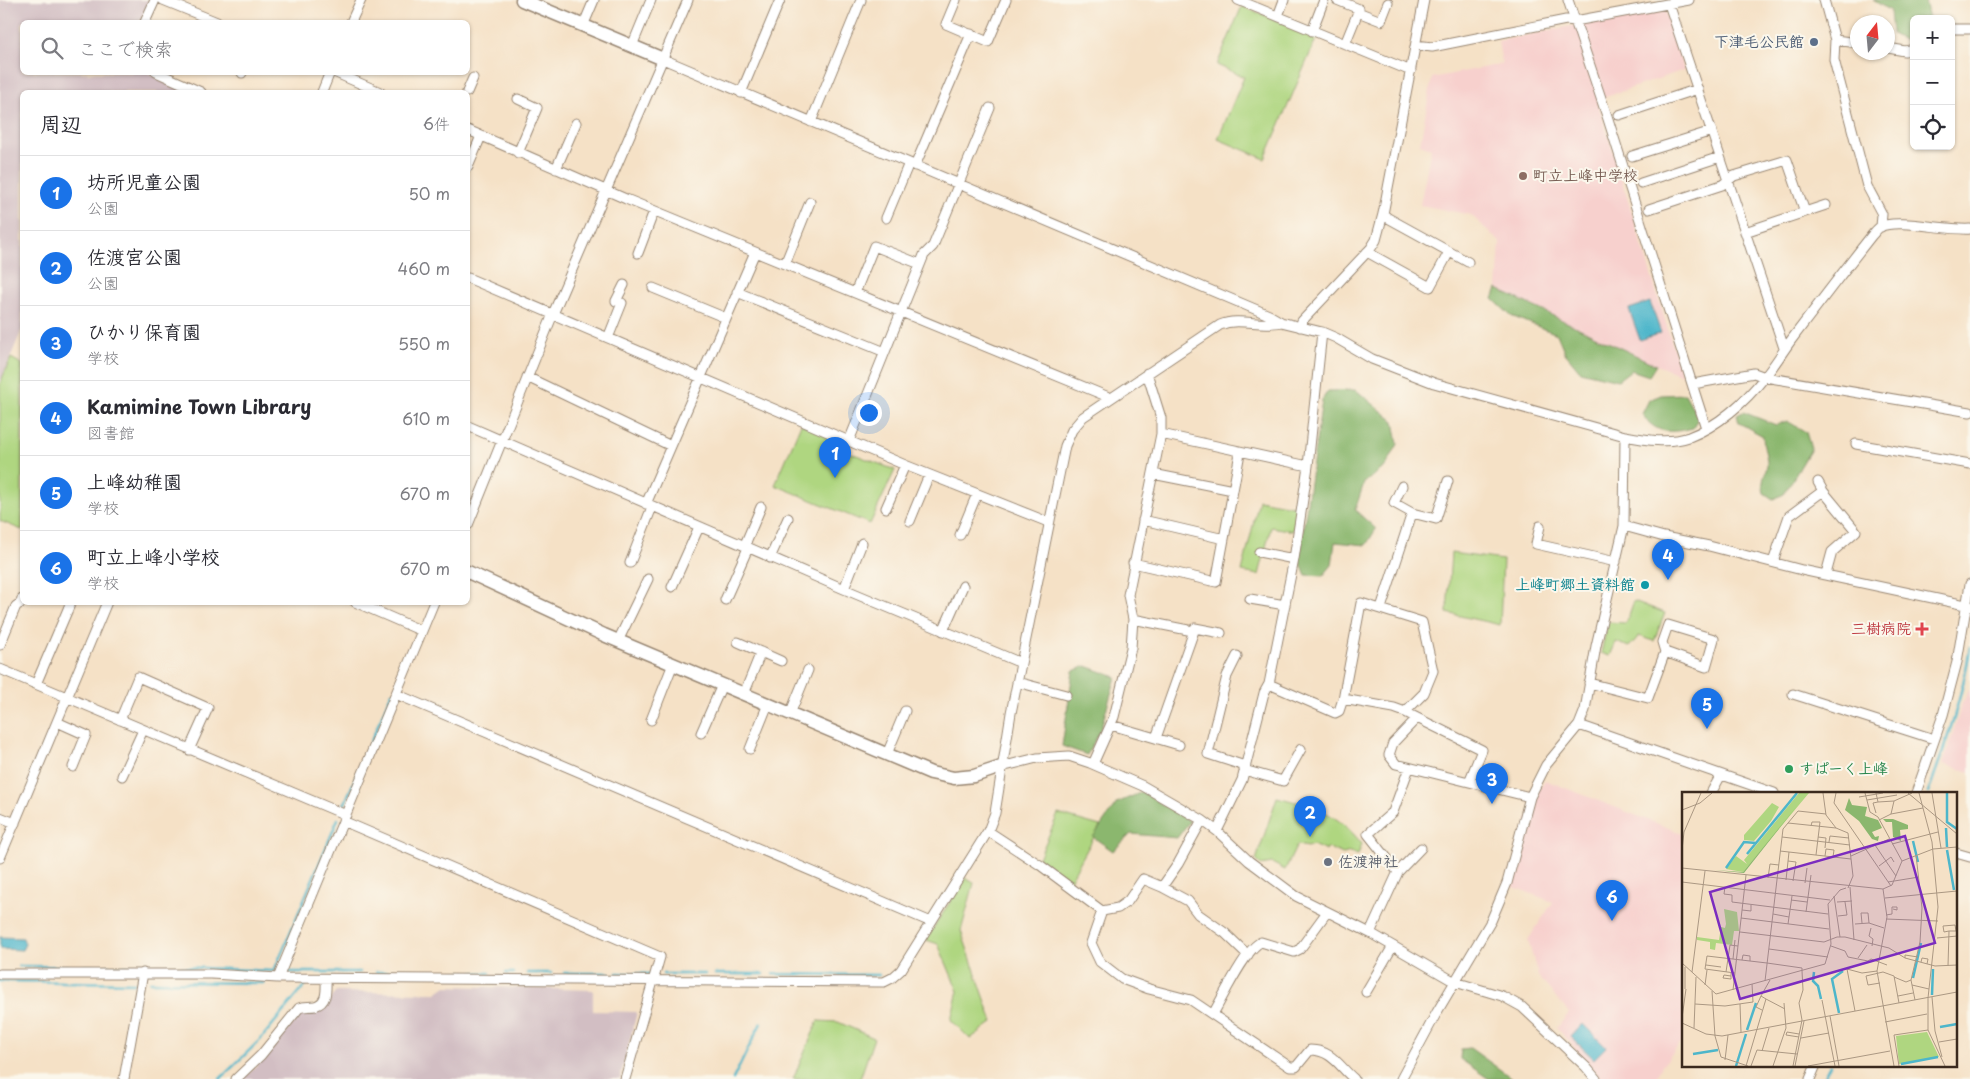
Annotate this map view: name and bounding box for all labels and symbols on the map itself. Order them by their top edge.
north arrow [1850,15,1895,60]
place label: 下津毛公民館 [1714,29,1804,52]
marker: 下津毛公民館 [1808,36,1820,48]
place label: 町立上峰中学校 [1533,163,1638,186]
marker: 町立上峰中学校 [1517,170,1529,182]
your location [856,400,882,426]
pin: 1 [819,437,851,478]
pin: 4 [1652,539,1684,580]
place label: 上峰町郷土資料館 [1515,572,1635,595]
marker: 上峰町郷土資料館 [1639,579,1651,591]
place label: 三樹病院 [1851,616,1911,639]
marker: 三樹病院 [1915,622,1929,636]
pin: 5 [1691,688,1723,729]
place label: すぱーく上峰 [1799,756,1888,779]
pin: 3 [1476,763,1508,804]
marker: すぱーく上峰 [1783,763,1795,775]
inset map [1682,792,1958,1066]
pin: 2 [1294,796,1326,837]
place label: 佐渡神社 [1338,849,1398,872]
marker: 佐渡神社 [1322,856,1334,868]
pin: 6 [1596,880,1628,921]

